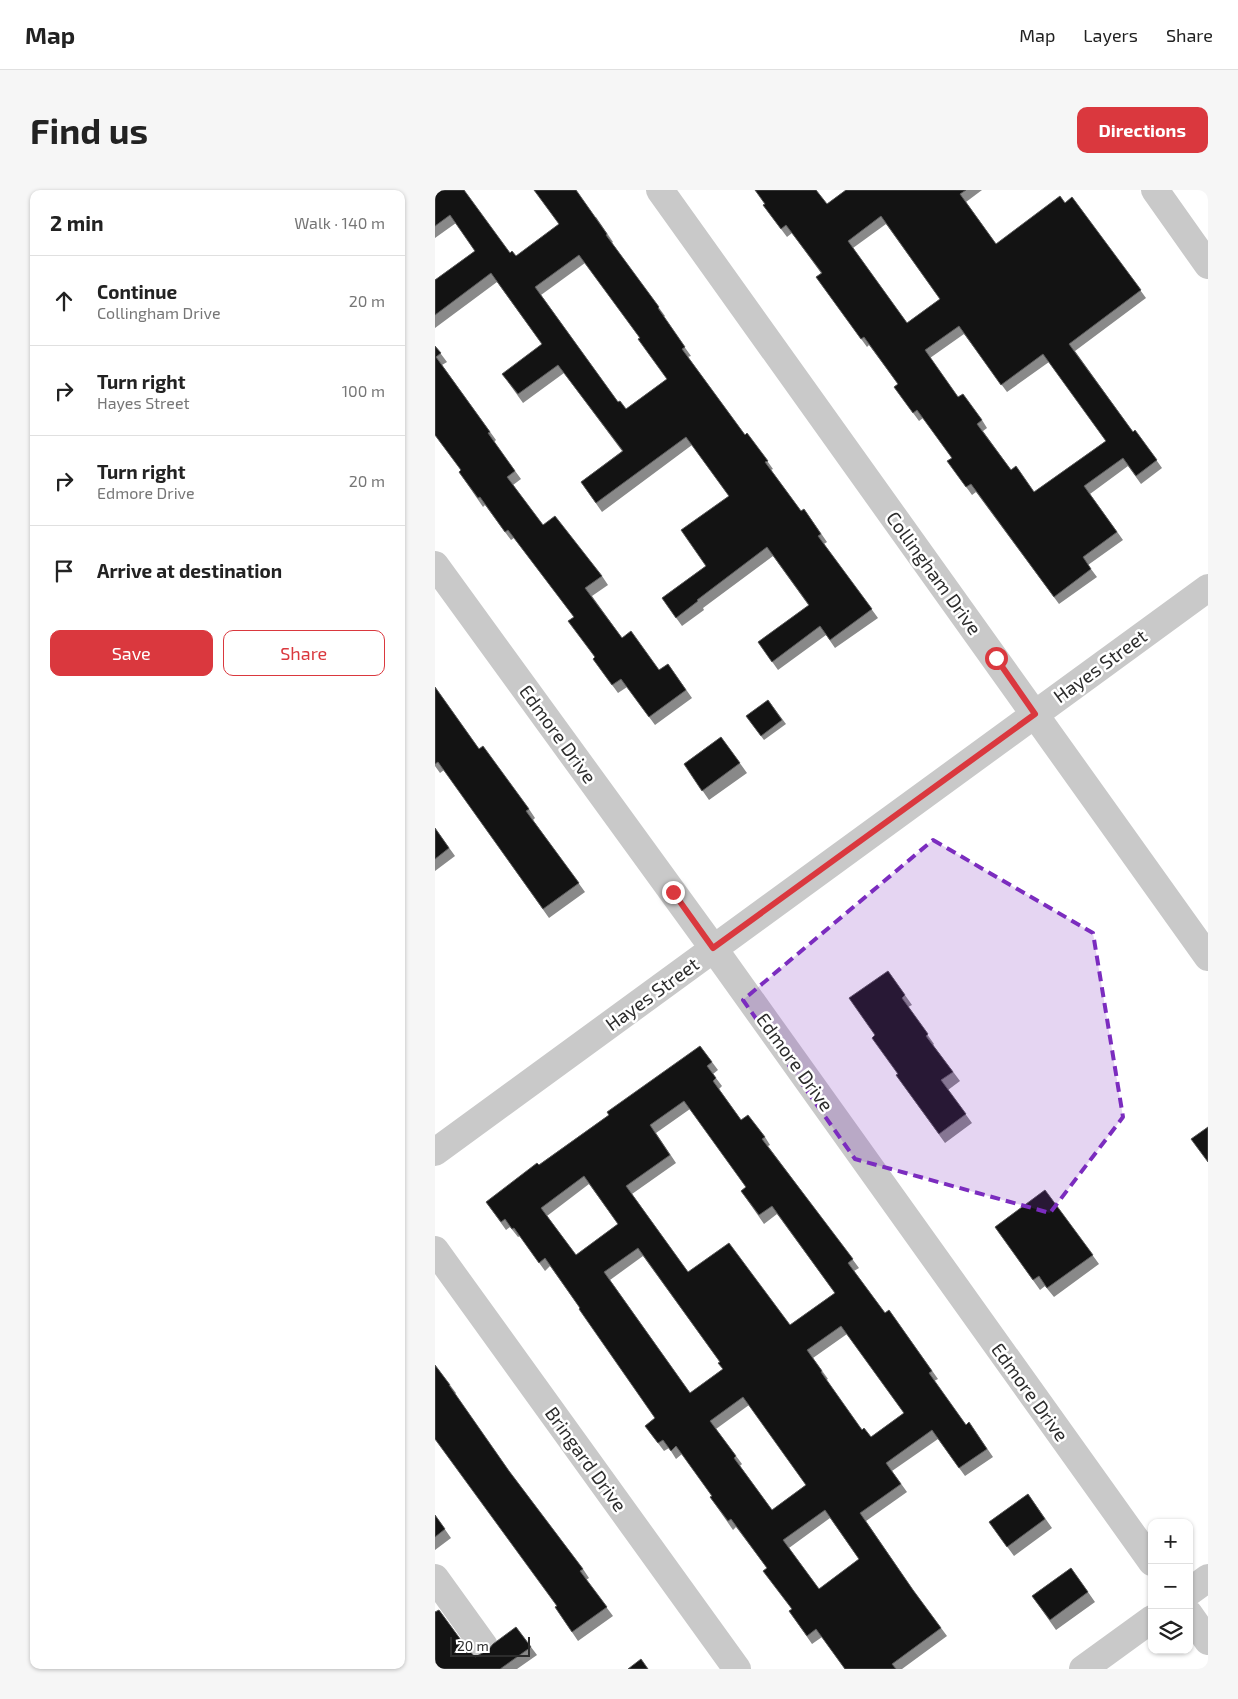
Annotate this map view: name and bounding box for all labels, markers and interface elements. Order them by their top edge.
text: Map [25,20,75,49]
text: Map [1019,24,1055,46]
text: Layers [1083,24,1138,46]
text: Share [1166,24,1213,46]
button: Directions [1077,107,1208,153]
text: Find us [30,109,148,151]
text: 2 min [50,210,104,235]
text: Walk · 140 m [294,213,385,232]
text: Continue [97,280,177,303]
icon: ahead [50,287,78,315]
text: 20 m [349,291,385,310]
text: Collingham Drive [97,303,221,322]
text: Turn right [97,370,185,393]
icon: right [50,377,78,405]
text: 100 m [342,381,385,400]
text: Hayes Street [97,393,190,412]
text: Turn right [97,460,185,483]
icon: right [50,467,78,495]
text: 20 m [349,471,385,490]
text: Edmore Drive [97,483,195,502]
street label: Collingham Drive [882,507,987,639]
icon: arrive [50,557,78,585]
text: Arrive at destination [97,559,282,582]
street label: Hayes Street [1048,624,1151,707]
button: Save [50,630,213,676]
button: Share [223,630,385,676]
route start [985,647,1008,670]
street label: Edmore Drive [515,680,602,787]
route end [662,881,685,904]
street label: Hayes Street [600,952,703,1035]
street label: Edmore Drive [752,1008,839,1115]
street label: Edmore Drive [987,1338,1074,1445]
street label: Bringard Drive [541,1402,632,1516]
map controls [1148,1519,1193,1654]
button: + [1148,1519,1193,1564]
button: − [1148,1564,1193,1609]
button: layers [1148,1609,1193,1654]
scale bar [450,1634,530,1657]
text: 20 m [457,1637,489,1654]

